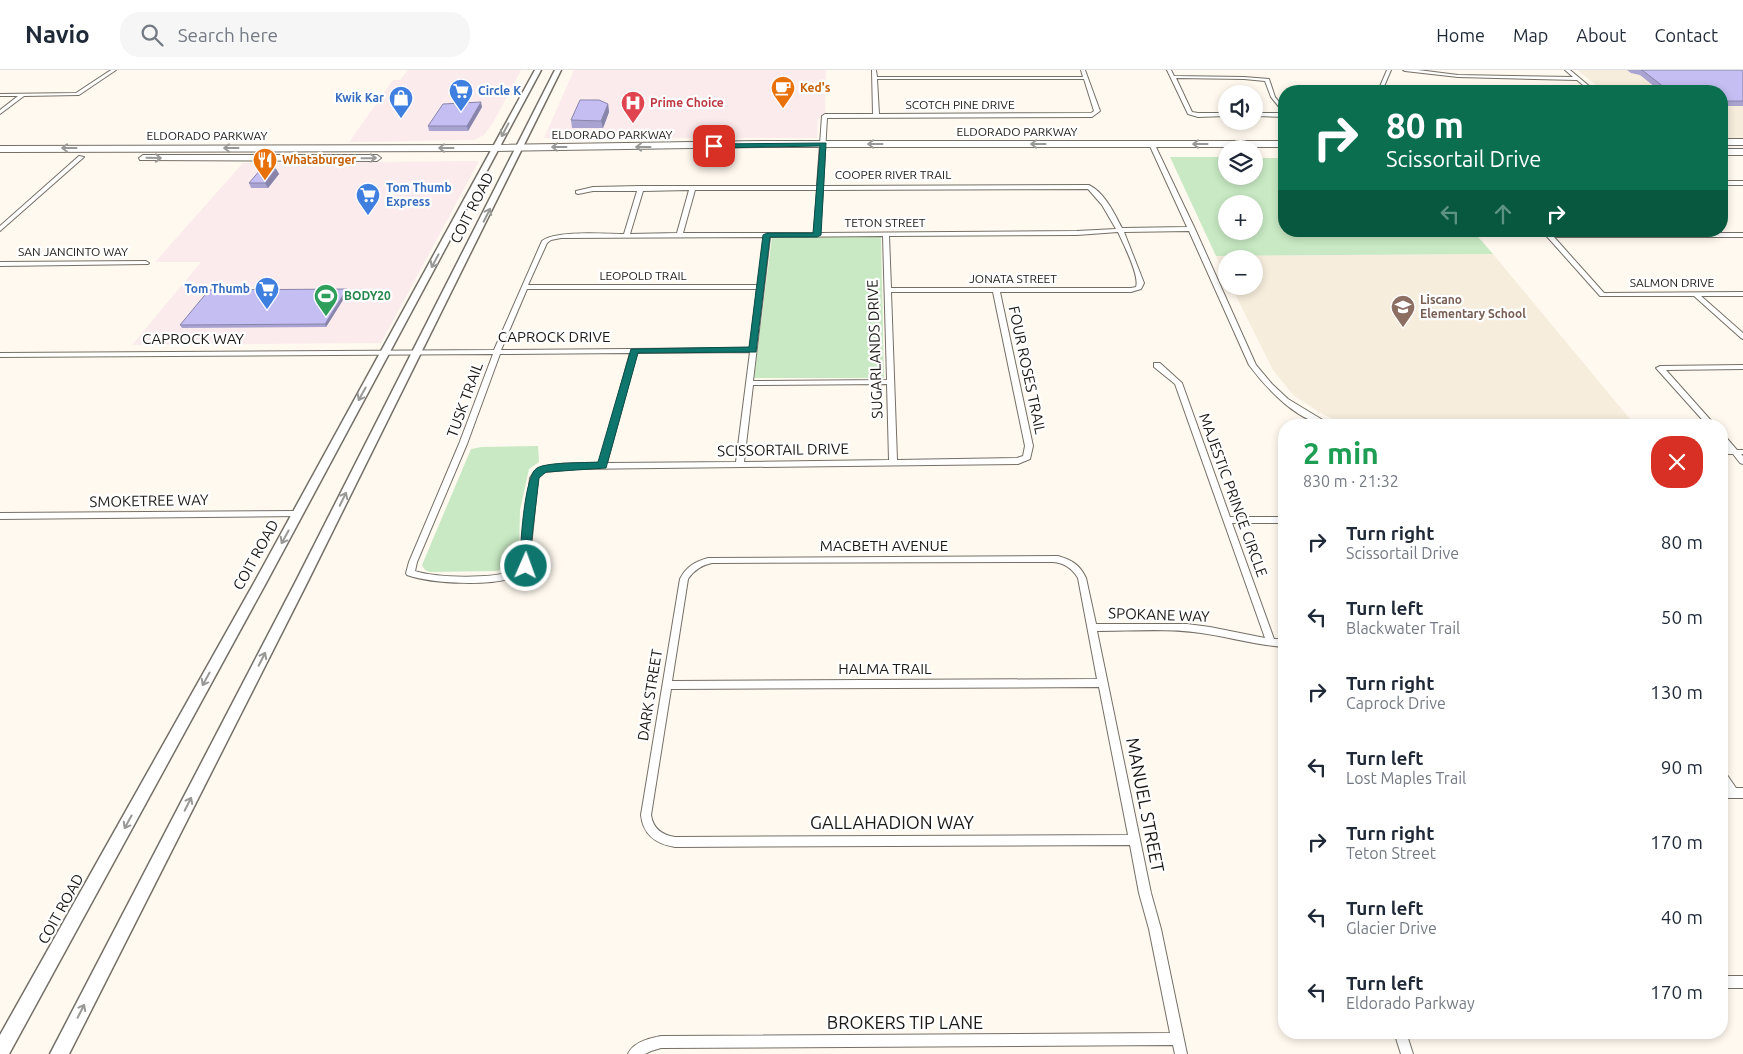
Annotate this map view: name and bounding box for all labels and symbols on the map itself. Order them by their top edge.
cafe icon: Ked's [770,75,796,109]
supermarket icon: Circle K [448,78,474,112]
place label: Ked's [800,81,831,94]
place label: Circle K [478,84,521,97]
shop icon: Kwik Kar [388,85,414,119]
hospital icon: Prime Choice [620,90,646,124]
place label: Kwik Kar [335,91,384,104]
place label: Prime Choice [650,96,724,109]
street label: SCOTCH PINE DRIVE [905,98,1015,111]
one-way arrow [500,122,509,137]
pin [693,125,735,167]
street label: ELDORADO PARKWAY [956,125,1078,138]
street label: ELDORADO PARKWAY [551,128,673,141]
street label: ELDORADO PARKWAY [146,129,268,142]
one-way arrow [867,139,884,149]
one-way arrow [1030,139,1046,149]
one-way arrow [1192,139,1208,149]
one-way arrow [551,142,568,152]
one-way arrow [635,142,651,152]
one-way arrow [61,143,78,153]
one-way arrow [224,143,240,153]
one-way arrow [439,143,455,153]
restaurant icon: Whataburger [252,147,278,181]
one-way arrow [145,153,161,163]
place label: Whataburger [282,153,356,166]
one-way arrow [360,153,376,163]
street label: COOPER RIVER TRAIL [835,168,951,181]
street label: COIT ROAD [446,169,497,246]
place label: Tom Thumb Express [386,181,452,208]
supermarket icon: Tom Thumb Express [355,182,381,216]
one-way arrow [482,207,492,222]
street label: TETON STREET [844,216,926,229]
street label: SAN JANCINTO WAY [18,245,128,258]
one-way arrow [429,254,439,268]
street label: LEOPOLD TRAIL [599,269,687,282]
street label: JONATA STREET [969,272,1057,285]
supermarket icon: Tom Thumb [254,276,280,310]
street label: SALMON DRIVE [1630,276,1715,289]
street label: SUGARLANDS DRIVE [864,279,885,419]
place label: Tom Thumb [184,282,250,295]
sports icon: BODY20 [313,283,339,317]
place label: BODY20 [344,289,391,302]
place label: Liscano Elementary School [1420,293,1526,320]
school or university icon: Liscano Elementary School [1390,294,1416,328]
street label: FOUR ROSES TRAIL [1006,304,1049,436]
street label: CAPROCK DRIVE [498,328,610,345]
street label: CAPROCK WAY [142,330,244,347]
street label: TUSK TRAIL [443,360,486,440]
one-way arrow [357,387,367,401]
street label: MAJESTIC PRINCE CIRCLE [1196,411,1271,579]
street label: SCISSORTAIL DRIVE [717,440,849,459]
street label: SMOKETREE WAY [89,491,209,510]
one-way arrow [339,492,348,507]
street label: COIT ROAD [229,517,282,593]
one-way arrow [280,529,289,544]
street label: MACBETH AVENUE [820,537,948,554]
position arrow [499,539,551,591]
street label: SPOKANE WAY [1108,604,1210,625]
street label: DARK STREET [634,647,665,742]
one-way arrow [257,652,267,667]
street label: HALMA TRAIL [838,660,932,677]
one-way arrow [201,672,211,686]
street label: MANUEL STREET [1123,736,1169,874]
one-way arrow [184,797,193,812]
street label: GALLAHADION WAY [810,812,975,832]
one-way arrow [123,814,133,829]
street label: COIT ROAD [34,871,87,947]
one-way arrow [76,1003,86,1018]
street label: BROKERS TIP LANE [827,1012,983,1032]

